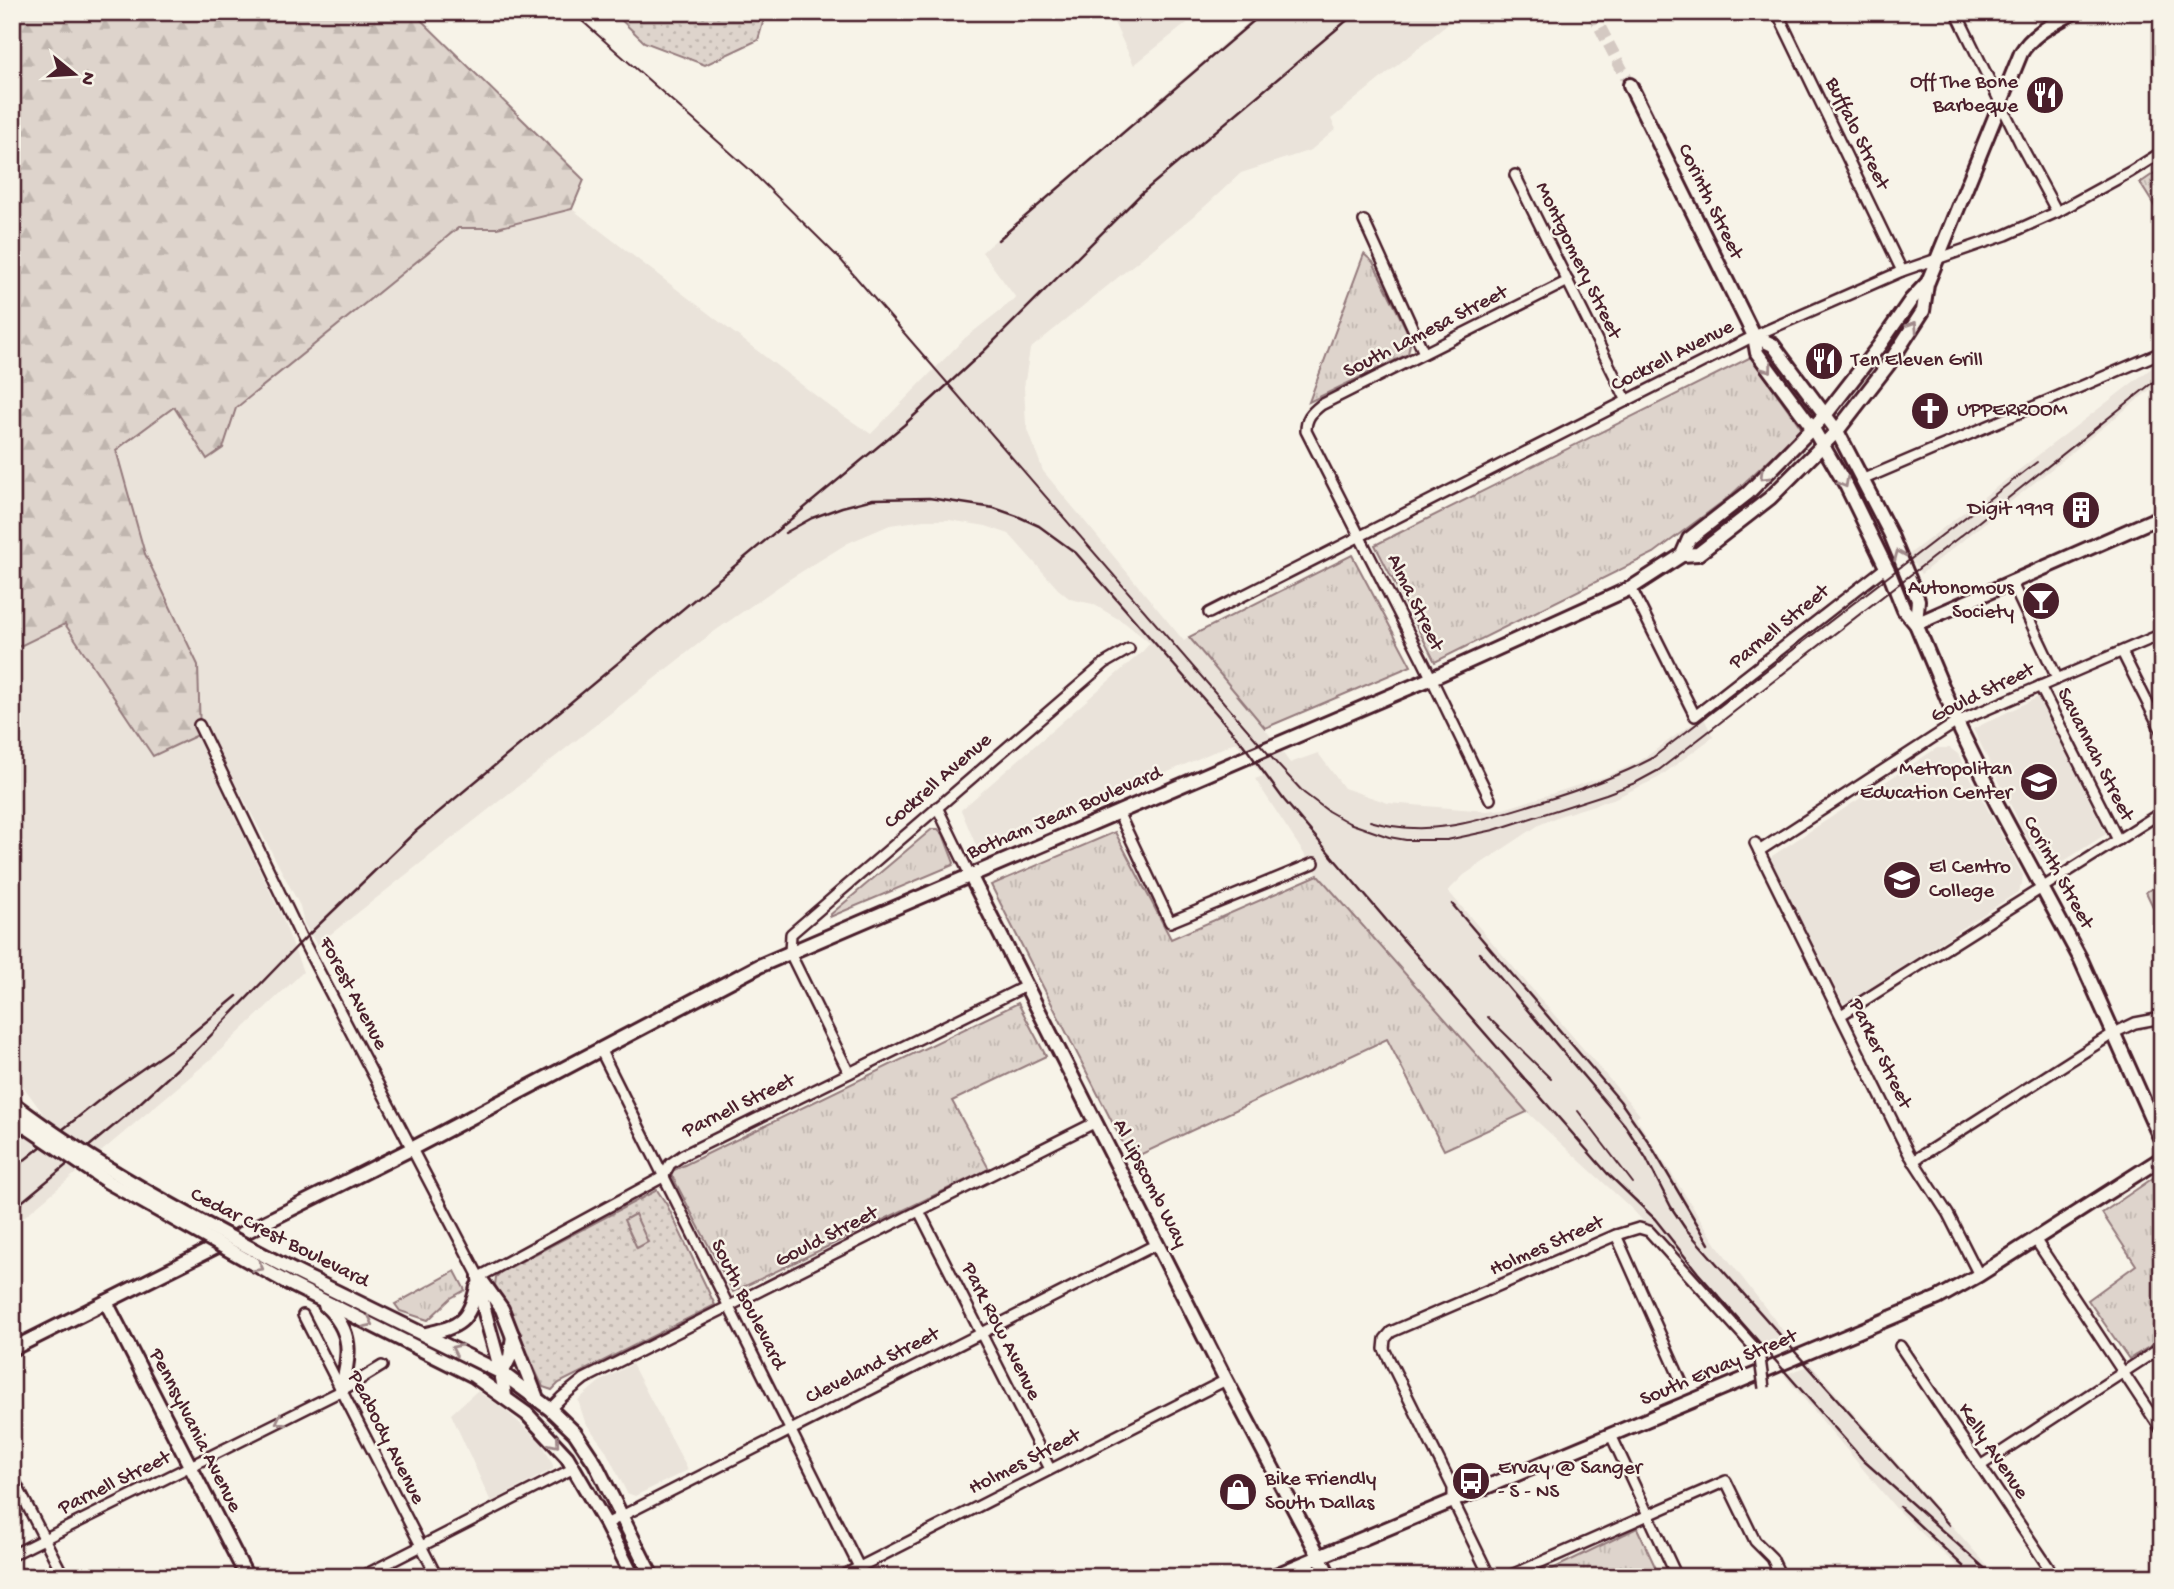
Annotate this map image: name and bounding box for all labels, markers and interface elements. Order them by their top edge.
north arrow [38,38,108,108]
text: N [74,69,100,88]
place label: Off The Bone Barbeque [1910,71,2019,120]
street label: Buffalo Street [1818,73,1895,196]
restaurant icon: Off The Bone Barbeque [2024,74,2066,116]
street label: Corinth Street [1670,140,1749,266]
street label: Montgomery Street [1528,179,1627,346]
street label: South Lamesa Street [1340,280,1514,385]
street label: Cockrell Avenue [1607,315,1740,399]
one-way arrow [1905,320,1918,333]
restaurant icon: Ten Eleven Grill [1803,340,1845,382]
place label: Ten Eleven Grill [1850,349,1983,374]
one-way arrow [1760,360,1772,372]
church icon: UPPERROOM [1909,390,1951,432]
place label: UPPERROOM [1957,399,2068,424]
one-way arrow [1760,468,1773,481]
one-way arrow [1836,476,1849,489]
building icon: Digit 1919 [2060,489,2102,531]
place label: Digit 1919 [1966,498,2054,523]
one-way arrow [1893,550,1907,562]
street label: Alma Street [1380,551,1449,658]
place label: Autonomous Society [1908,577,2015,626]
street label: Parnell Street [1724,578,1837,677]
bar icon: Autonomous Society [2020,580,2062,622]
street label: Gould Street [1927,657,2041,730]
street label: Savannah Street [2050,684,2139,828]
street label: Cockrell Avenue [880,728,999,836]
place label: Metropolitan Education Center [1860,758,2014,807]
street label: Botham Jean Boulevard [963,761,1168,867]
school or university icon: Metropolitan Education Center [2018,761,2060,803]
street label: Corinth Street [2016,812,2099,936]
place label: El Centro College [1929,856,2011,905]
school or university icon: El Centro College [1881,859,1923,901]
street label: Forest Avenue [311,932,393,1056]
street label: Parker Street [1841,994,1917,1115]
street label: Parnell Street [678,1068,801,1145]
street label: Al Lipscomb Way [1106,1115,1192,1253]
street label: Cedar Crest Boulevard [185,1183,374,1296]
street label: Gould Street [771,1200,885,1275]
street label: Holmes Street [1486,1210,1610,1283]
street label: South Boulevard [703,1236,791,1376]
street label: Park Row Avenue [954,1258,1046,1406]
one-way arrow [252,1259,264,1272]
one-way arrow [362,1315,374,1329]
street label: Cleveland Street [802,1322,946,1411]
street label: South Ervay Street [1637,1324,1803,1413]
street label: Pennsylvania Avenue [141,1344,247,1518]
one-way arrow [451,1344,463,1358]
street label: Peabody Avenue [340,1366,430,1510]
street label: Kelly Avenue [1951,1399,2034,1506]
one-way arrow [275,1413,287,1427]
street label: Holmes Street [965,1423,1087,1502]
one-way arrow [547,1434,559,1447]
street label: Parnell Street [54,1445,177,1522]
place label: Ervay @ Sanger - S - NS [1498,1457,1644,1506]
bus stop icon: Ervay @ Sanger - S - NS [1450,1460,1492,1502]
place label: Bike Friendly South Dallas [1264,1468,1376,1517]
shop icon: Bike Friendly South Dallas [1217,1471,1259,1513]

